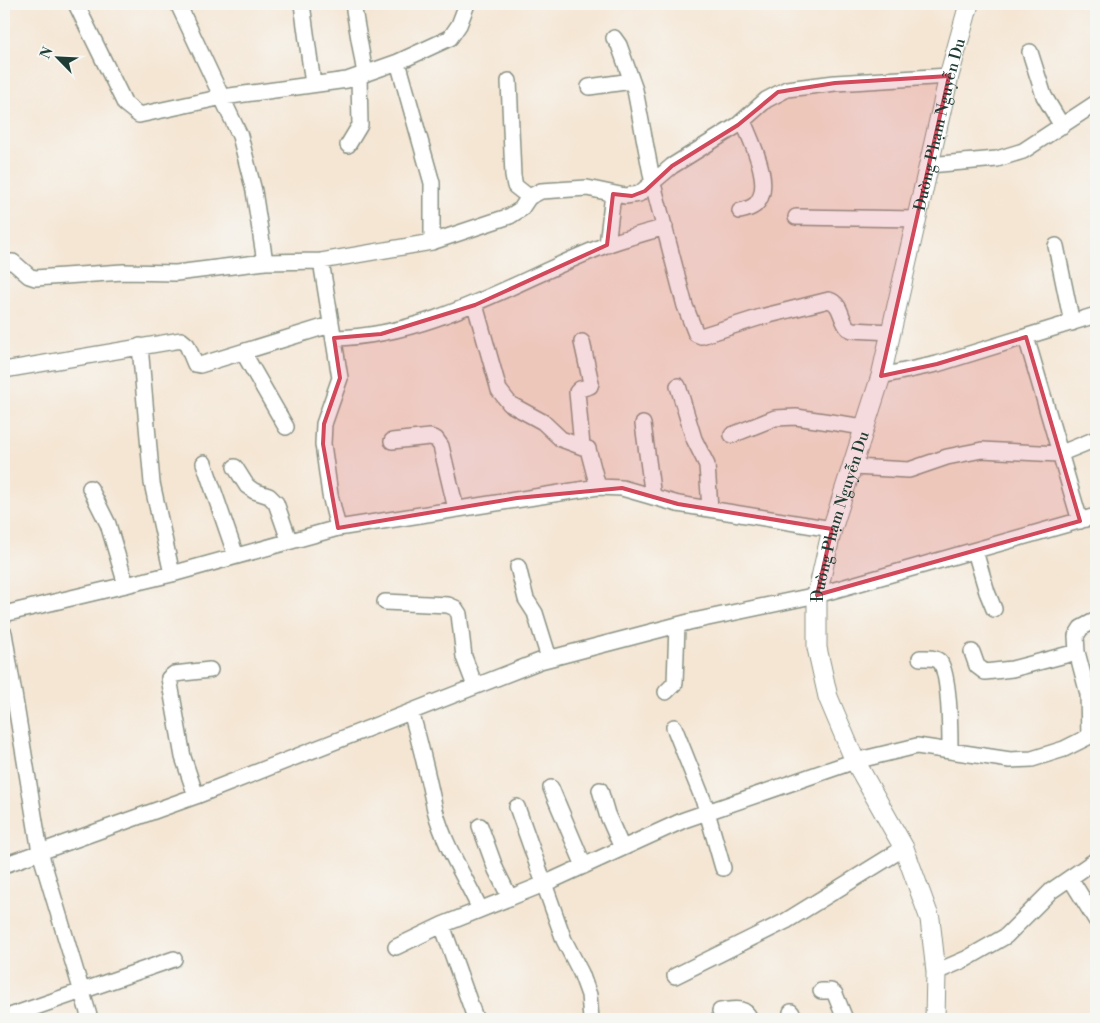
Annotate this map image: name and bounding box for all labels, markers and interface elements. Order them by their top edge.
north arrow [32,32,82,82]
street label: Đường Phạm Nguyễn Du [910,36,970,213]
text: N [37,44,58,62]
street label: Đường Phạm Nguyễn Du [808,429,874,602]

